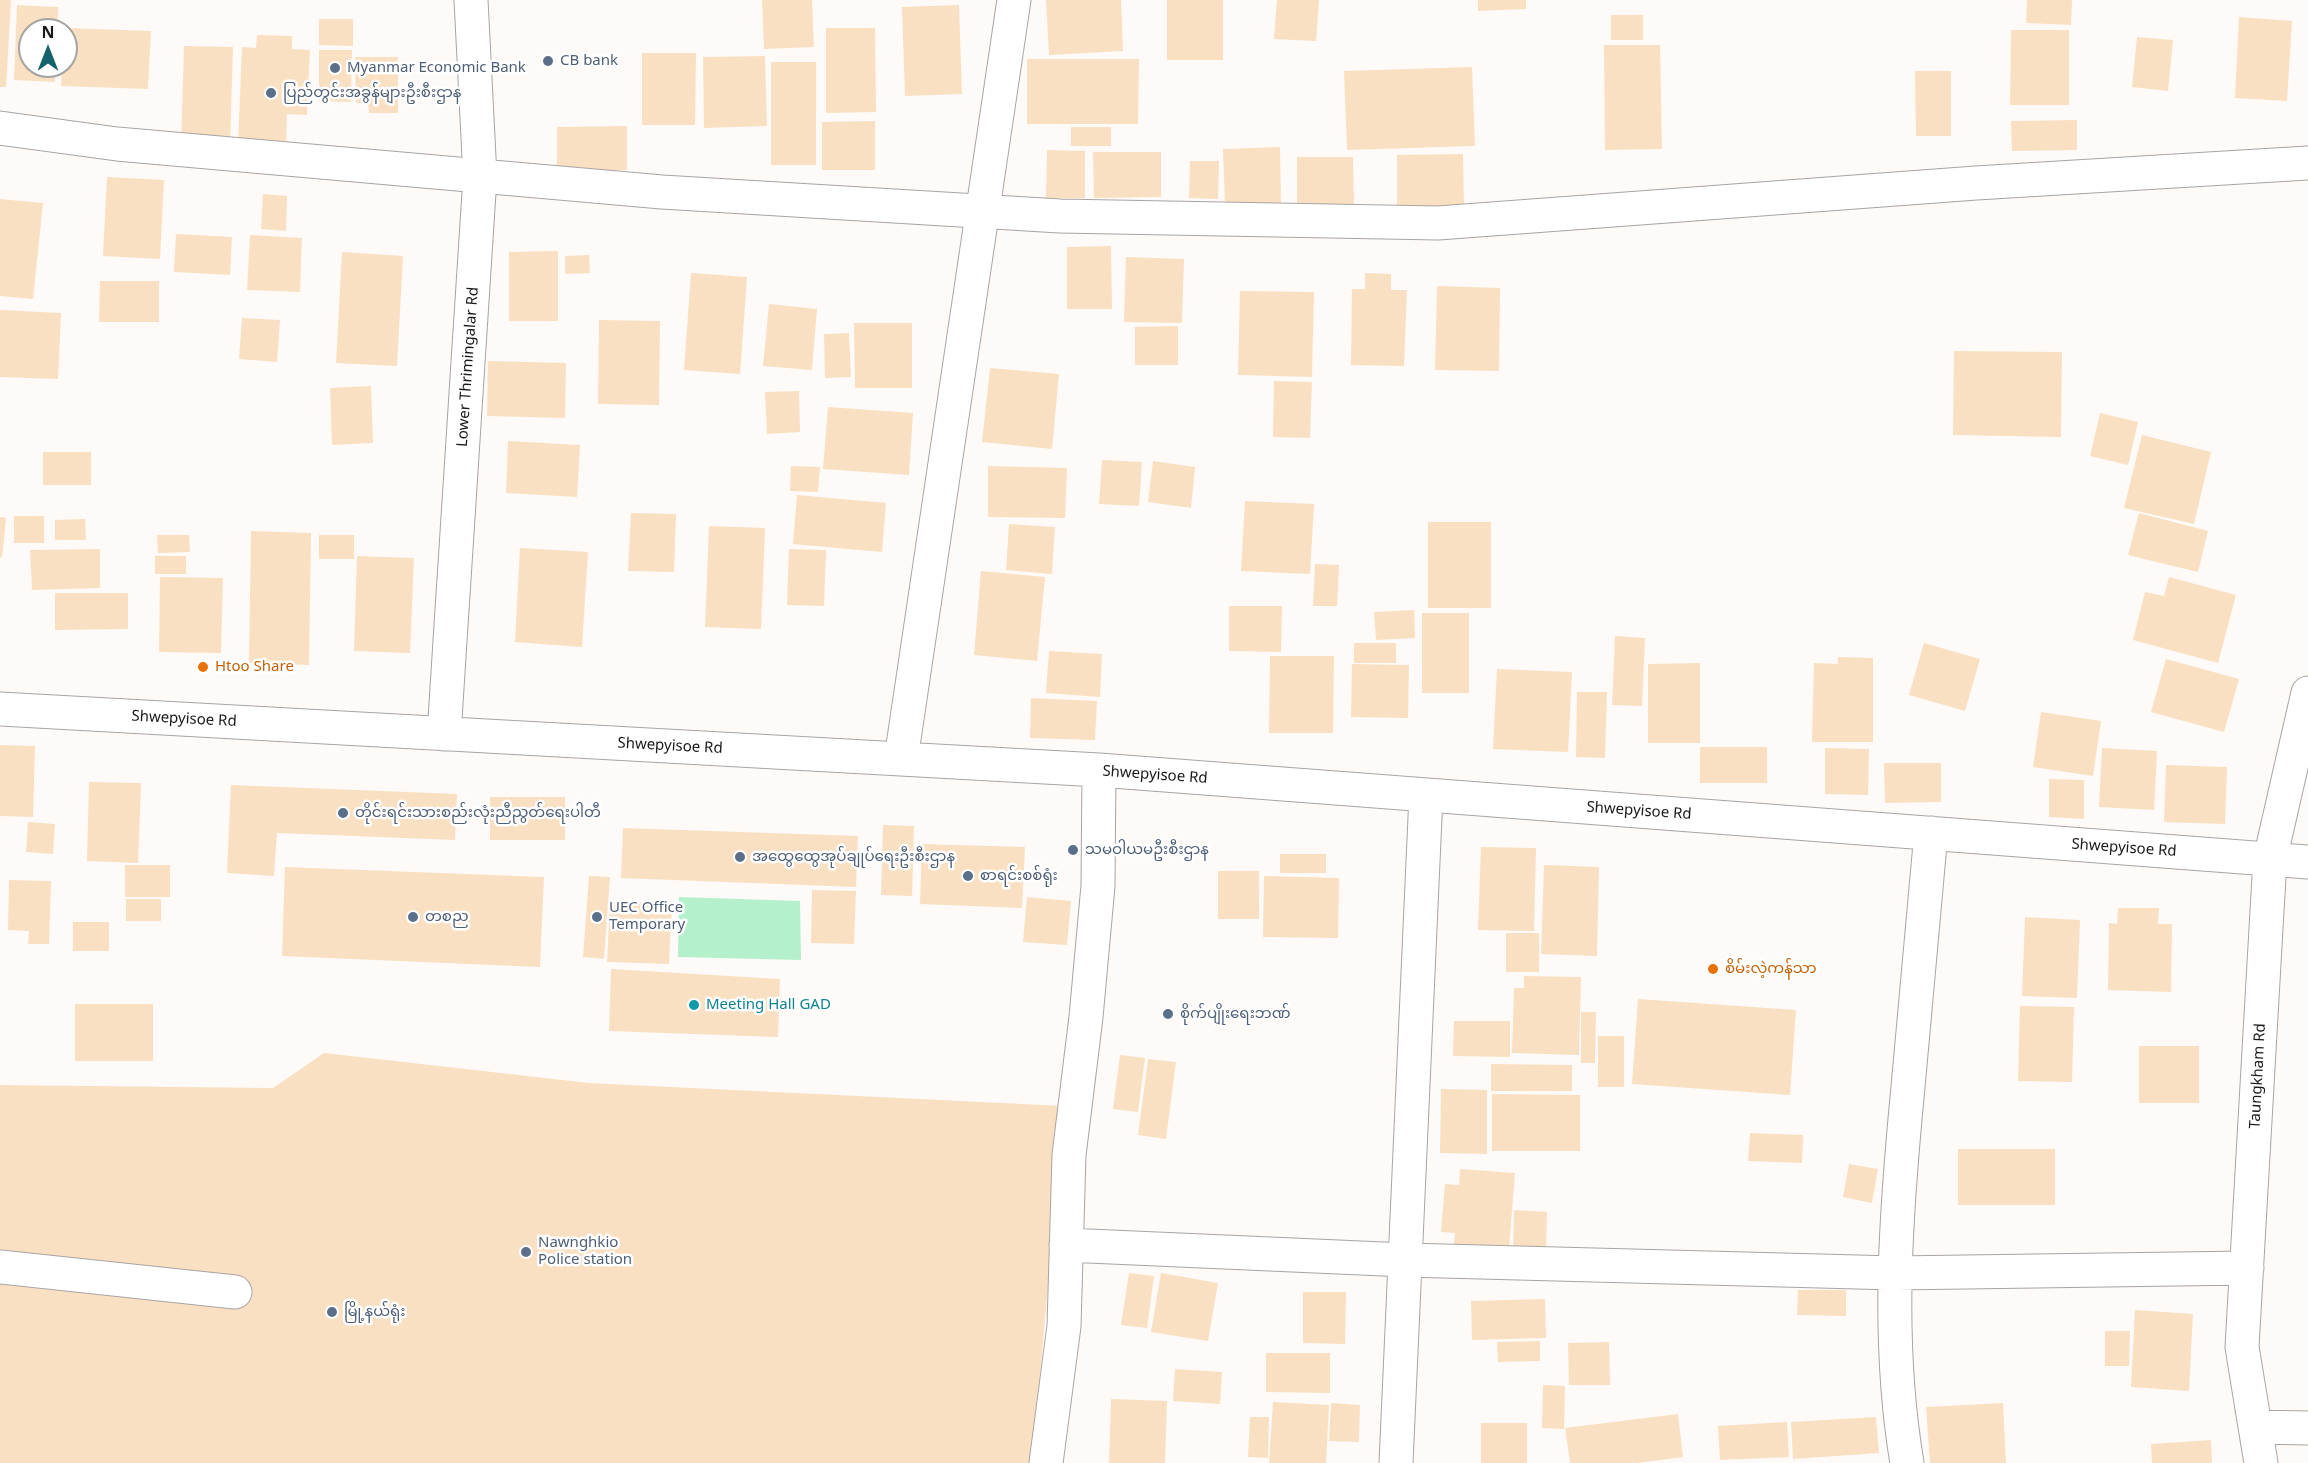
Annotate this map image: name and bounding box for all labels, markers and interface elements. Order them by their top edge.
north arrow [18,18,78,78]
text: N [41,21,55,43]
place label: CB bank [560,52,618,70]
marker: CB bank [541,54,555,68]
place label: Myanmar Economic Bank [347,59,526,77]
marker: Myanmar Economic Bank [328,61,342,75]
place label: ပြည်တွင်းအခွန်များဦးစီးဌာန [283,84,461,102]
marker: ပြည်တွင်းအခွန်များဦးစီးဌာန [264,86,278,100]
street label: Lower Thrimingalar Rd [453,286,483,448]
place label: Htoo Share [215,658,294,676]
marker: Htoo Share [196,660,210,674]
street label: Shwepyisoe Rd [131,707,237,731]
street label: Shwepyisoe Rd [617,734,723,758]
street label: Shwepyisoe Rd [1102,762,1208,788]
street label: Shwepyisoe Rd [1586,798,1692,824]
place label: တိုင်းရင်းသားစည်းလုံးညီညွတ်ရေးပါတီ [355,804,601,822]
marker: တိုင်းရင်းသားစည်းလုံးညီညွတ်ရေးပါတီ [336,806,350,820]
street label: Shwepyisoe Rd [2071,835,2177,861]
place label: သမဝါယမဦးစီးဌာန [1085,841,1209,859]
marker: သမဝါယမဦးစီးဌာန [1066,843,1080,857]
place label: အထွေထွေအုပ်ချုပ်ရေးဦးစီးဌာန [752,848,955,866]
marker: အထွေထွေအုပ်ချုပ်ရေးဦးစီးဌာန [733,850,747,864]
place label: စာရင်းစစ်ရုံး [980,867,1058,885]
marker: စာရင်းစစ်ရုံး [961,869,975,883]
place label: UEC Office Temporary [609,899,685,934]
place label: တစည [425,908,469,926]
marker: တစည [406,910,420,924]
marker: UEC Office Temporary [590,910,604,924]
place label: စိမ်းလဲ့ကန်သာ [1725,960,1816,978]
marker: စိမ်းလဲ့ကန်သာ [1706,962,1720,976]
place label: Meeting Hall GAD [706,996,831,1014]
marker: Meeting Hall GAD [687,998,701,1012]
place label: စိုက်ပျိုးရေးဘဏ် [1180,1005,1291,1023]
marker: စိုက်ပျိုးရေးဘဏ် [1161,1007,1175,1021]
street label: Taungkham Rd [2246,1023,2270,1129]
place label: Nawnghkio Police station [538,1234,632,1269]
marker: Nawnghkio Police station [519,1245,533,1259]
place label: မြို့နယ်ရုံး [344,1303,405,1321]
marker: မြို့နယ်ရုံး [325,1305,339,1319]

